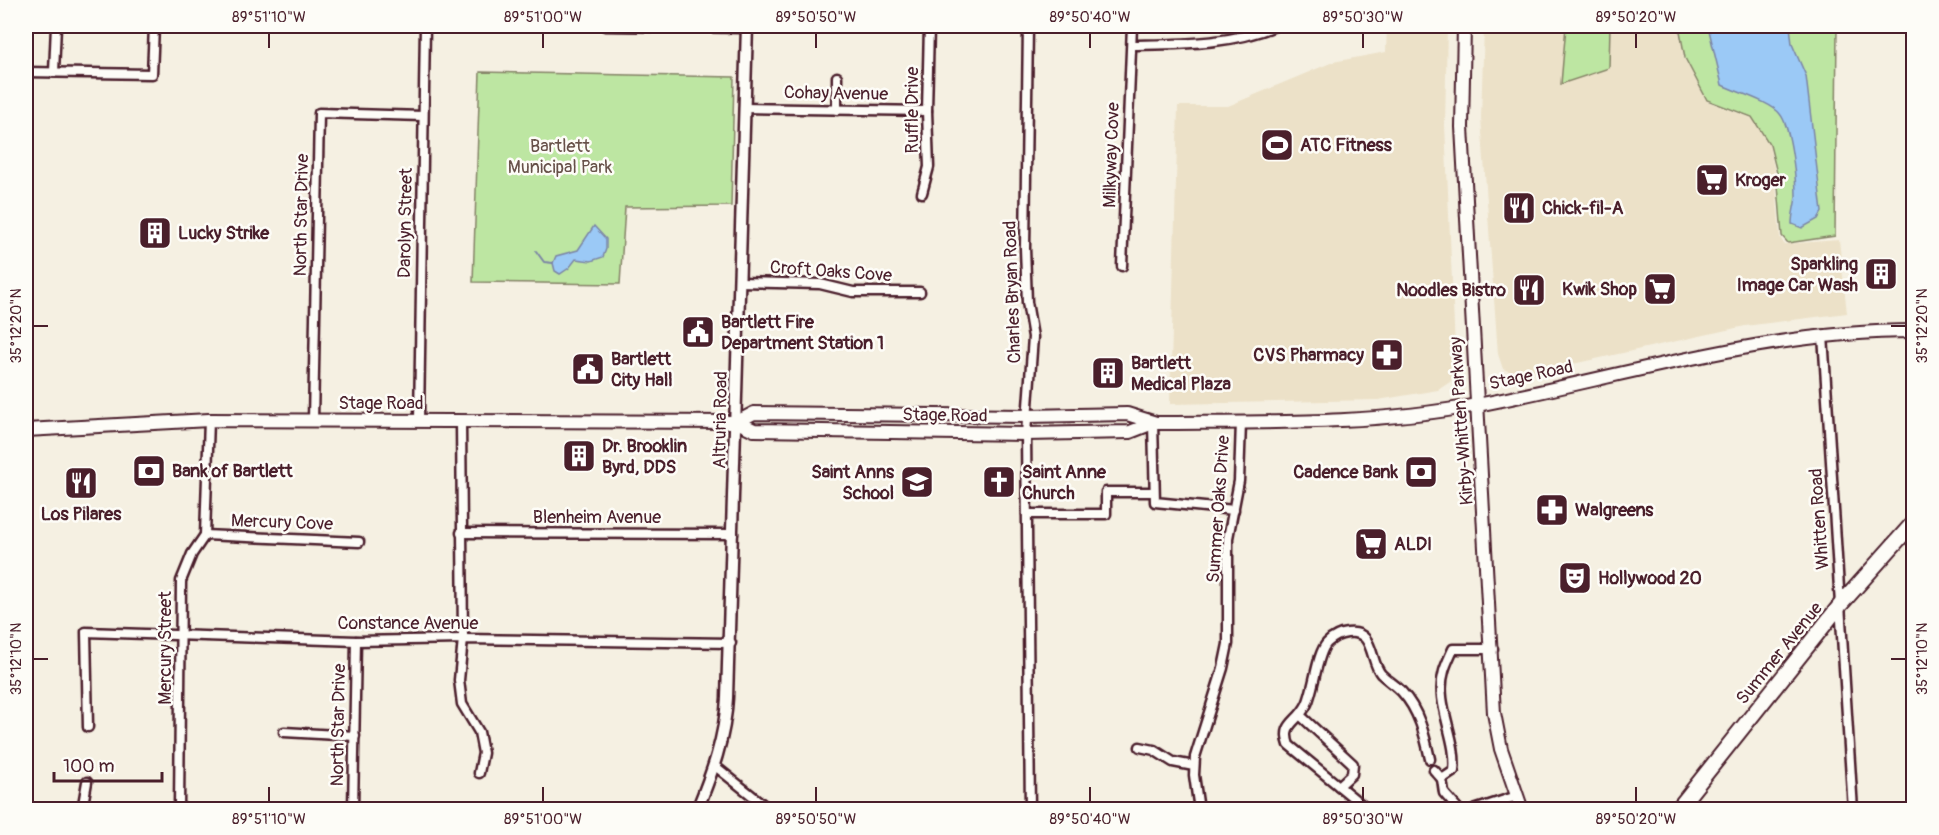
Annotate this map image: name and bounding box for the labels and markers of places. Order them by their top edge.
sports icon: ATC Fitness [1259,127,1295,163]
place label: ATC Fitness [1300,134,1393,157]
supermarket icon: Kroger [1694,162,1730,198]
place label: Kroger [1735,169,1787,192]
restaurant icon: Chick-fil-A [1501,190,1537,226]
place label: Chick-fil-A [1542,197,1624,220]
building icon: Lucky Strike [137,215,173,251]
place label: Lucky Strike [178,222,270,245]
place label: Sparkling Image Car Wash [1737,253,1859,297]
building icon: Sparkling Image Car Wash [1863,256,1899,292]
supermarket icon: Kwik Shop [1642,271,1678,307]
restaurant icon: Noodles Bistro [1511,272,1547,308]
place label: Kwik Shop [1562,278,1637,301]
place label: Noodles Bistro [1396,279,1506,302]
place label: Bartlett Fire Department Station 1 [721,311,884,355]
public building icon: Bartlett Fire Department Station 1 [680,314,716,350]
pharmacy icon: CVS Pharmacy [1369,337,1405,373]
place label: CVS Pharmacy [1253,344,1364,367]
place label: Bartlett City Hall [611,348,673,392]
public building icon: Bartlett City Hall [570,351,606,387]
place label: Bartlett Medical Plaza [1131,352,1232,396]
building icon: Bartlett Medical Plaza [1090,355,1126,391]
place label: Dr. Brooklin Byrd, DDS [602,435,687,479]
building icon: Dr. Brooklin Byrd, DDS [561,438,597,474]
bank icon: Bank of Bartlett [131,453,167,489]
bank icon: Cadence Bank [1403,454,1439,490]
place label: Bank of Bartlett [172,460,293,483]
place label: Saint Anns School [811,461,895,505]
place label: Saint Anne Church [1022,461,1107,505]
place label: Cadence Bank [1293,461,1398,484]
school or university icon: Saint Anns School [899,464,935,500]
church icon: Saint Anne Church [981,464,1017,500]
restaurant icon: Los Pilares [63,465,99,501]
pharmacy icon: Walgreens [1534,492,1570,528]
place label: Walgreens [1575,499,1654,522]
place label: Los Pilares [41,503,122,526]
supermarket icon: ALDI [1353,526,1389,562]
place label: ALDI [1394,533,1432,556]
theatre icon: Hollywood 20 [1557,560,1593,596]
place label: Hollywood 20 [1598,567,1702,590]

